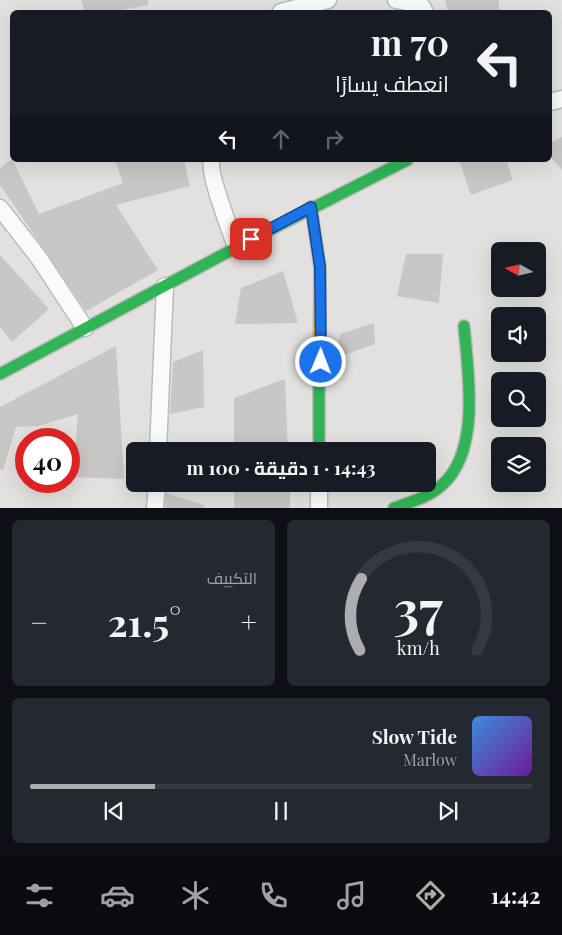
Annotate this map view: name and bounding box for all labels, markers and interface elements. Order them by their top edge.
text: 70 m [371,18,449,65]
icon: left [467,30,532,95]
text: انعطف يسارًا [335,68,449,98]
icon: left [214,125,242,153]
icon: ahead [267,125,295,153]
icon: right [320,125,348,153]
pin [230,218,272,260]
icon: arrive [237,225,265,253]
north arrow [491,242,546,298]
map controls [491,242,546,492]
button: sound [491,307,546,362]
position arrow [294,335,346,387]
button: search [491,372,546,427]
speed limit sign: 40 [15,428,80,493]
button: layers [491,437,546,492]
text: 14:43 · 1 دقيقة · 100 m [187,454,375,480]
text: التكييف [207,567,257,588]
text: 37 [394,573,443,642]
text: 21.5° [108,596,181,647]
text: − [30,603,48,640]
text: + [241,603,257,640]
text: km/h [397,636,440,659]
text: Slow Tide [372,723,457,749]
text: Marlow [403,749,457,770]
icon: previous [100,797,128,825]
icon: pause [267,797,295,825]
icon: next [434,797,462,825]
icon: filters [22,878,57,913]
icon: car [100,878,135,913]
icon: climate [178,878,213,913]
icon: phone [256,878,291,913]
icon: music [334,878,369,913]
icon: directions [413,878,448,913]
text: 14:42 [491,880,540,910]

